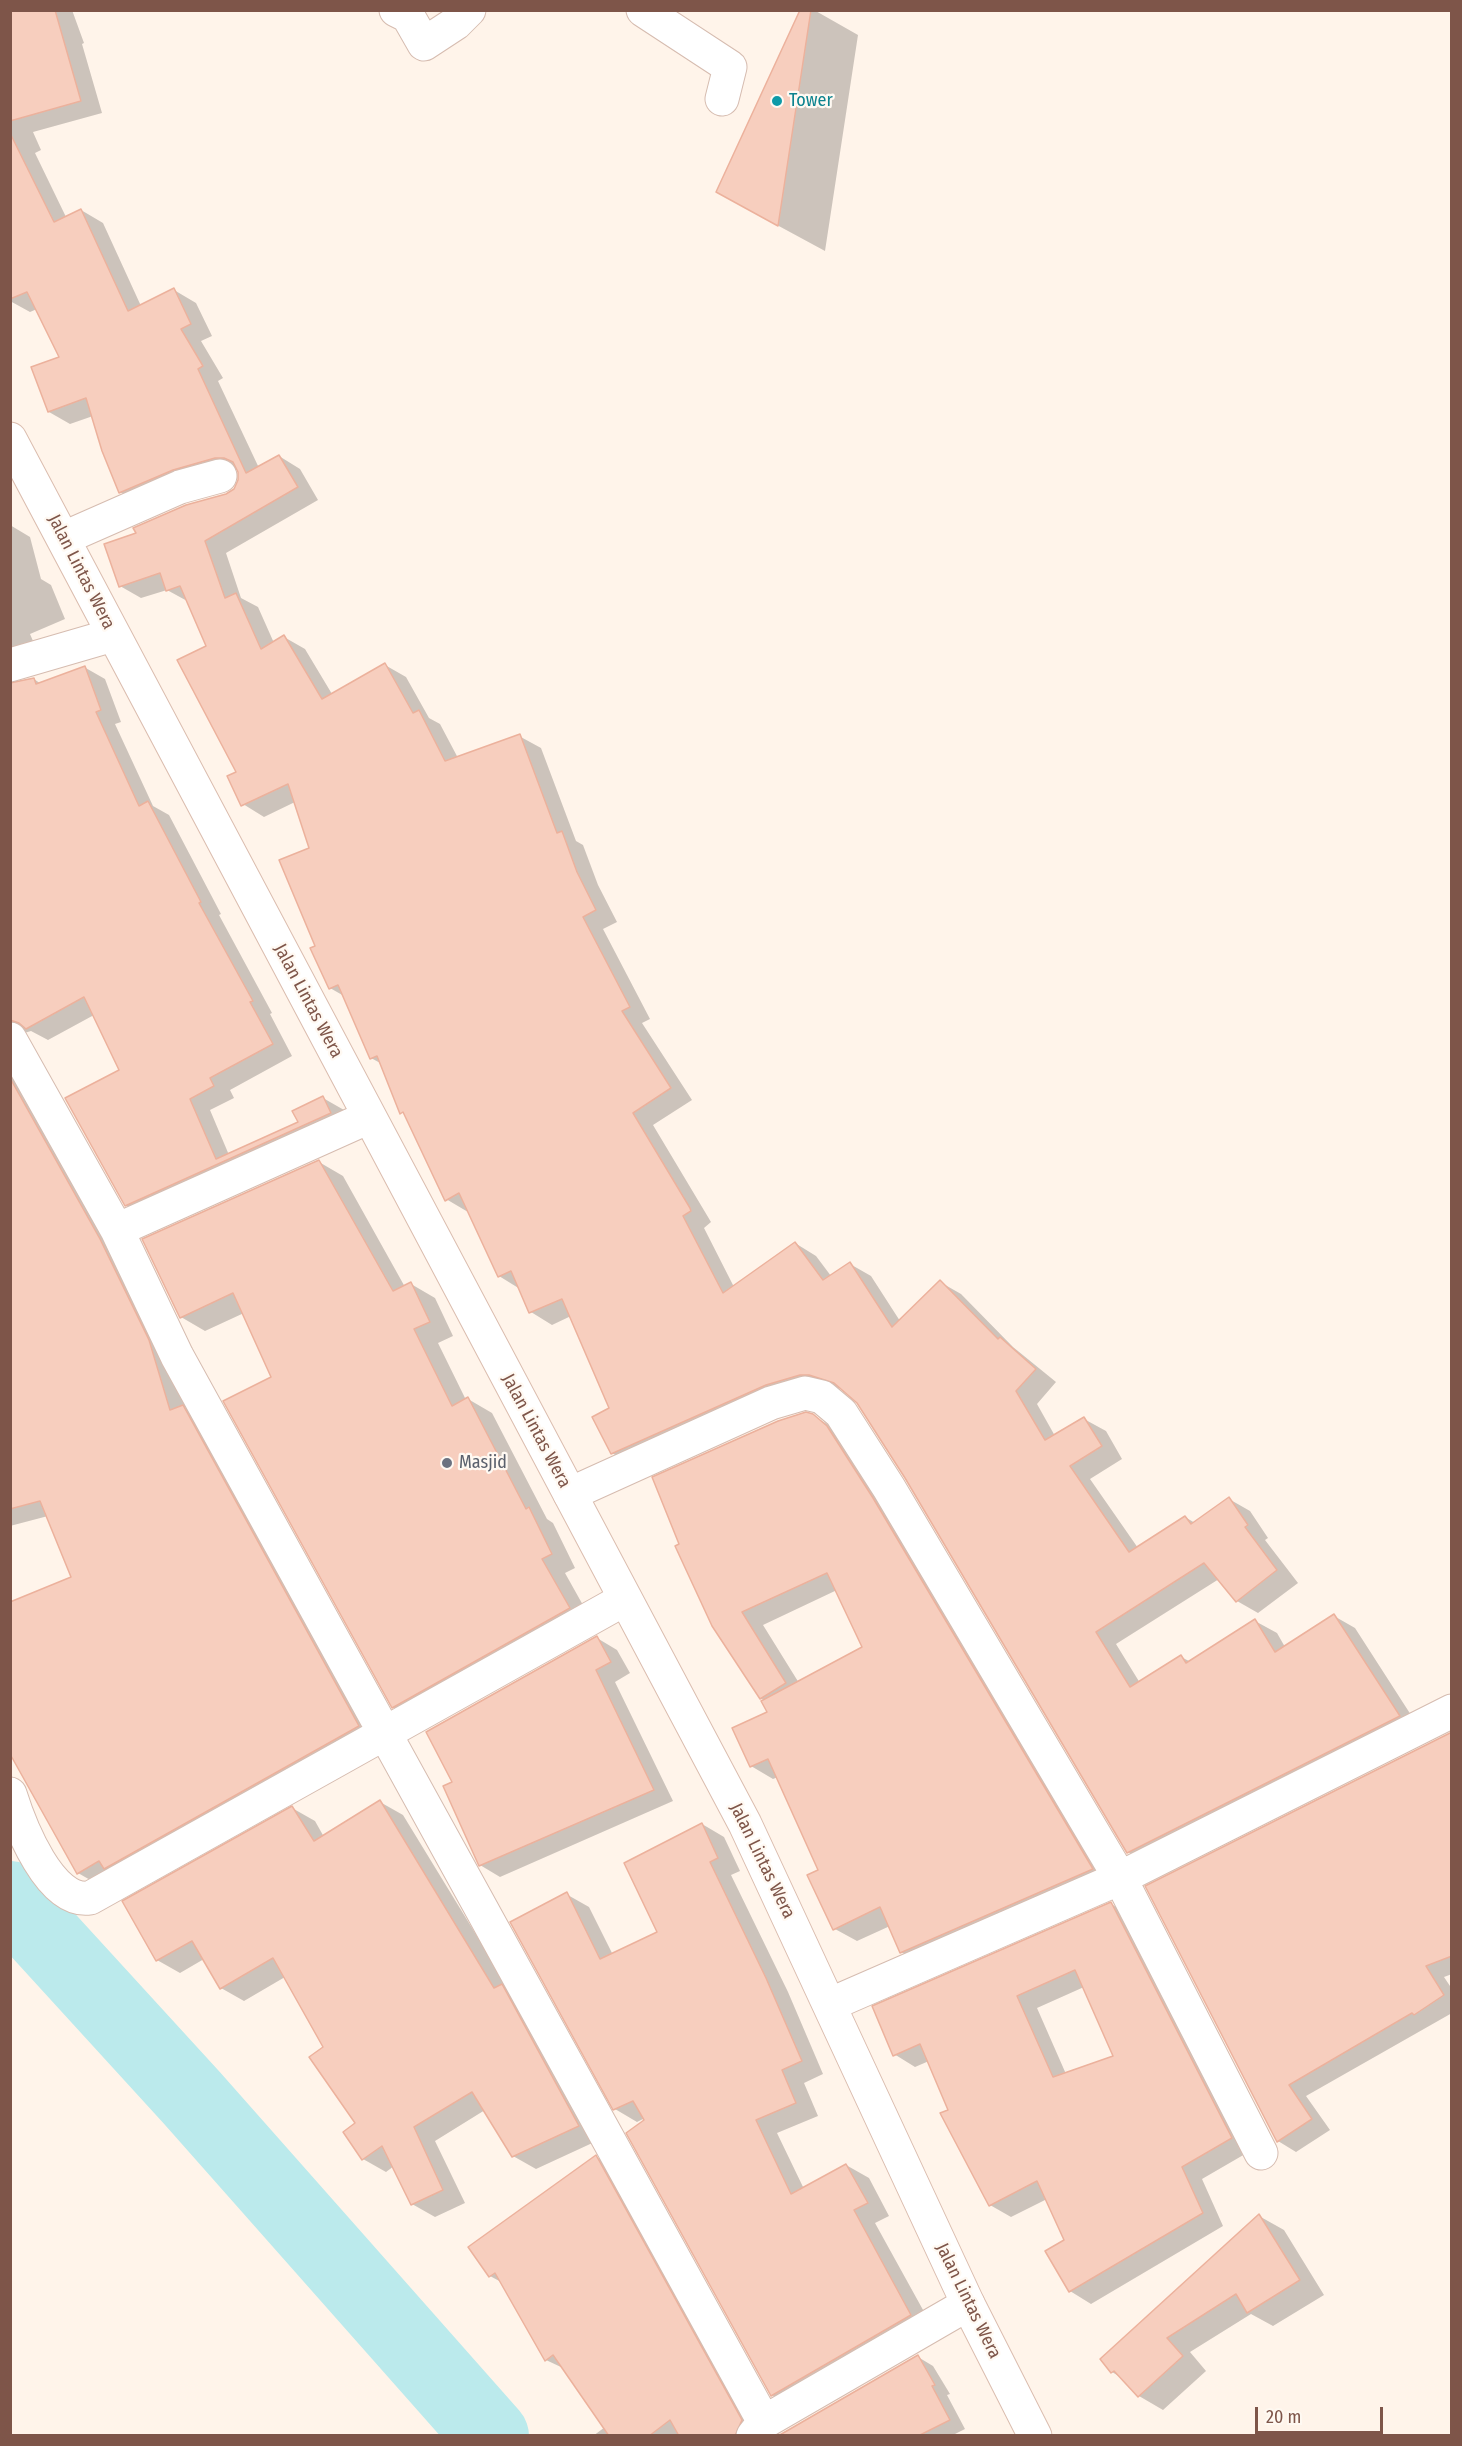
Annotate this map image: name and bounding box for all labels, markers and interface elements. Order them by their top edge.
place label: Tower [789,90,833,112]
marker: Tower [770,94,784,108]
street label: Jalan Lintas Wera [43,511,119,633]
street label: Jalan Lintas Wera [269,940,347,1062]
street label: Jalan Lintas Wera [497,1370,575,1492]
place label: Masjid [459,1452,507,1474]
marker: Masjid [440,1456,454,1470]
street label: Jalan Lintas Wera [725,1800,799,1922]
street label: Jalan Lintas Wera [931,2240,1005,2362]
scale bar [1258,2395,1386,2433]
text: 20 m [1266,2406,1301,2428]

